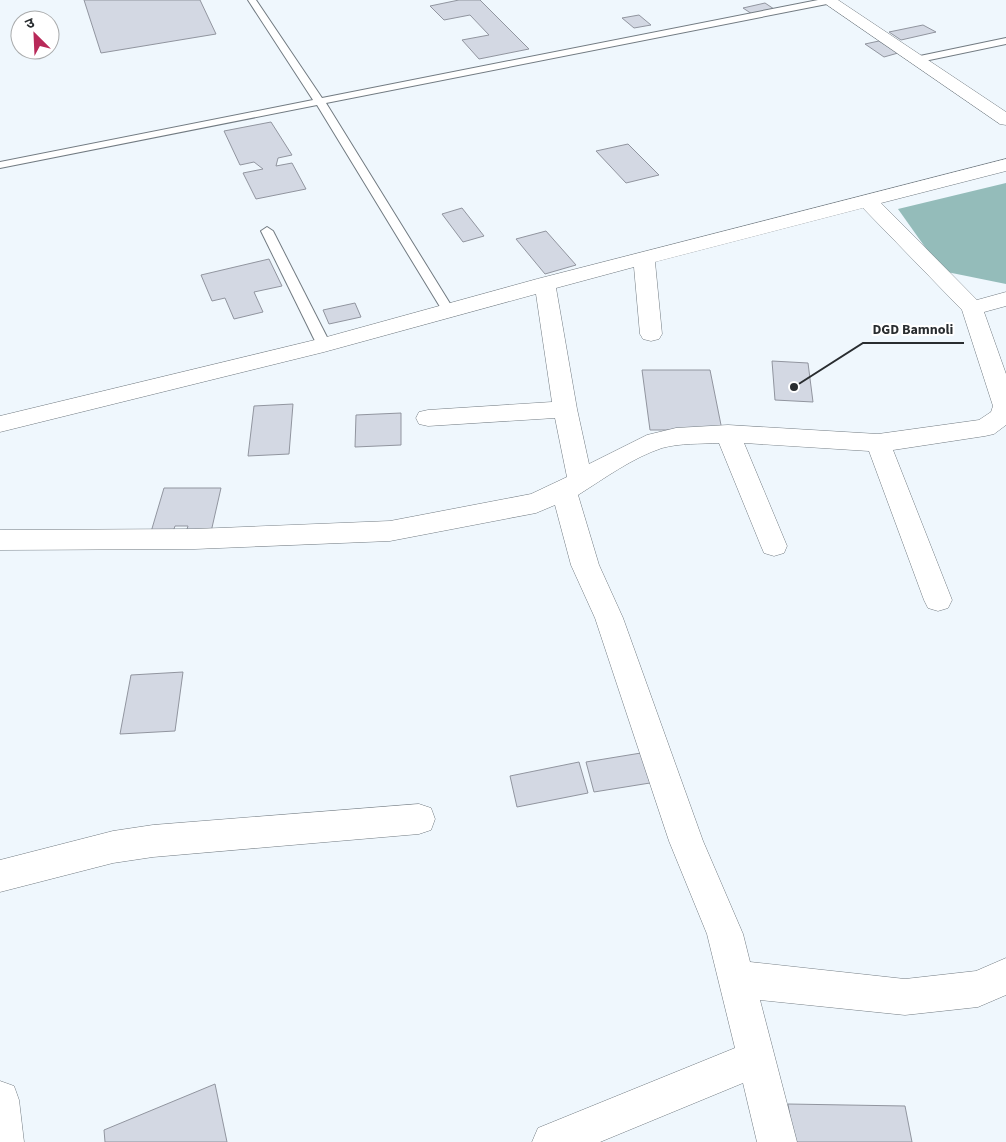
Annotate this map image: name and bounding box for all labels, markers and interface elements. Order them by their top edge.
north arrow [10,10,60,60]
text: उ [22,13,39,35]
callout: DGD Bamnoli [863,314,964,343]
text: DGD Bamnoli [872,320,954,340]

